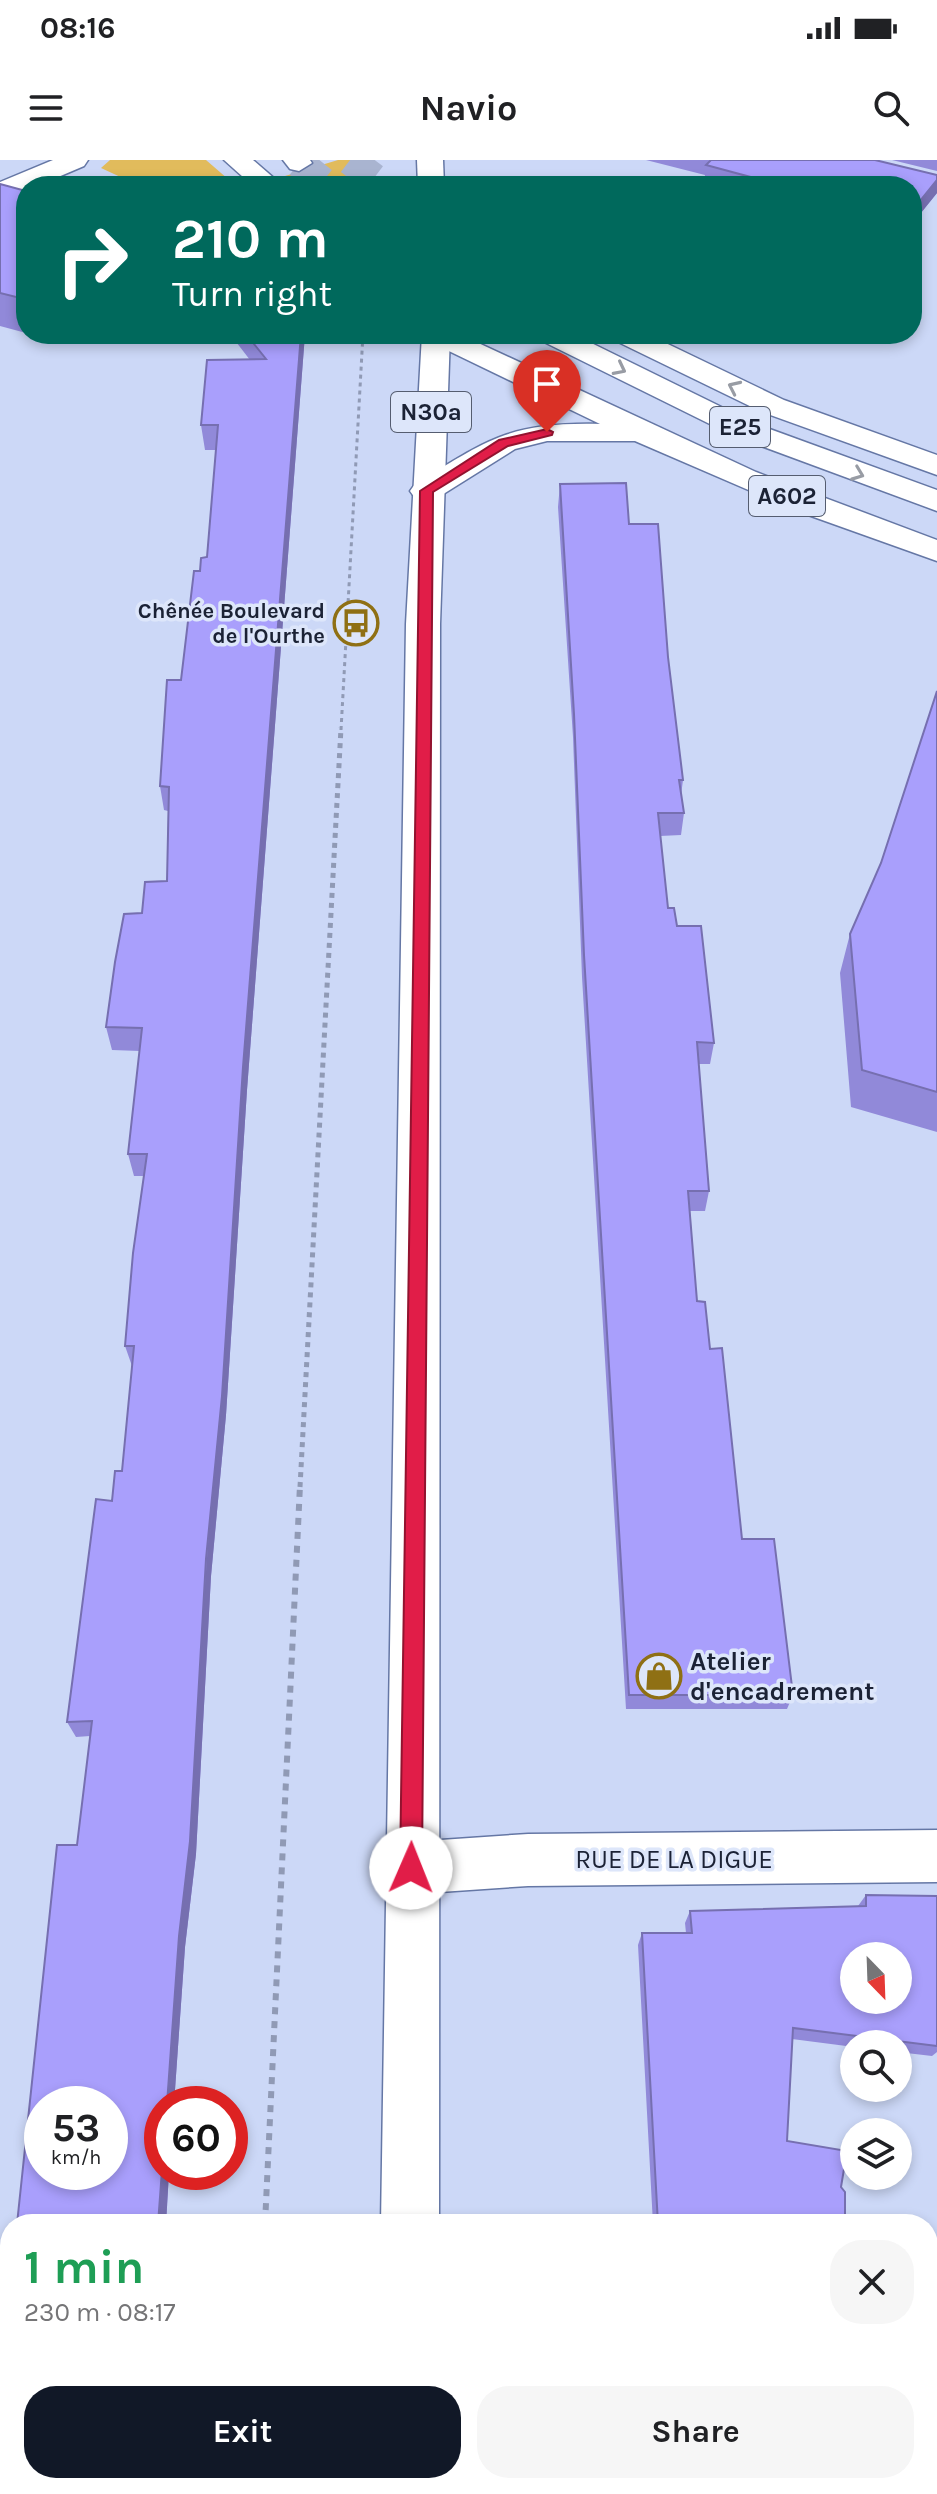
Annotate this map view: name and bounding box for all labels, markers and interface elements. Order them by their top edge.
text: 08:16 [40,10,115,46]
icon: menu [24,86,68,130]
icon: search [869,86,913,130]
text: Navio [420,87,517,129]
text: 210 m [172,206,329,271]
icon: right [40,208,144,312]
text: Turn right [172,273,332,315]
pin [513,350,581,432]
one-way arrow [612,359,627,375]
icon: arrive [525,362,569,406]
one-way arrow [728,381,742,397]
road number: N30a [391,392,471,432]
road number: E25 [710,407,770,447]
one-way arrow [850,464,864,481]
road number: A602 [749,476,825,516]
place label: Chênée Boulevard de l'Ourthe [138,598,325,649]
bus stop icon: Chênée Boulevard de l'Ourthe [332,599,380,647]
place label: Atelier d'encadrement [690,1646,874,1707]
shop icon: Atelier d'encadrement [635,1652,683,1700]
position arrow [369,1826,453,1910]
street label: RUE DE LA DIGUE [575,1844,773,1875]
north arrow [840,1942,912,2014]
map controls [840,1942,912,2190]
button: search [840,2030,912,2102]
speed limit sign: 60 [144,2086,248,2190]
text: 53 [52,2104,100,2151]
button: layers [840,2118,912,2190]
text: km/h [51,2146,101,2169]
text: 1 min [24,2239,144,2295]
button: close [830,2240,914,2324]
text: 230 m · 08:17 [24,2297,176,2328]
button: Exit [24,2386,461,2478]
button: Share [477,2386,914,2478]

